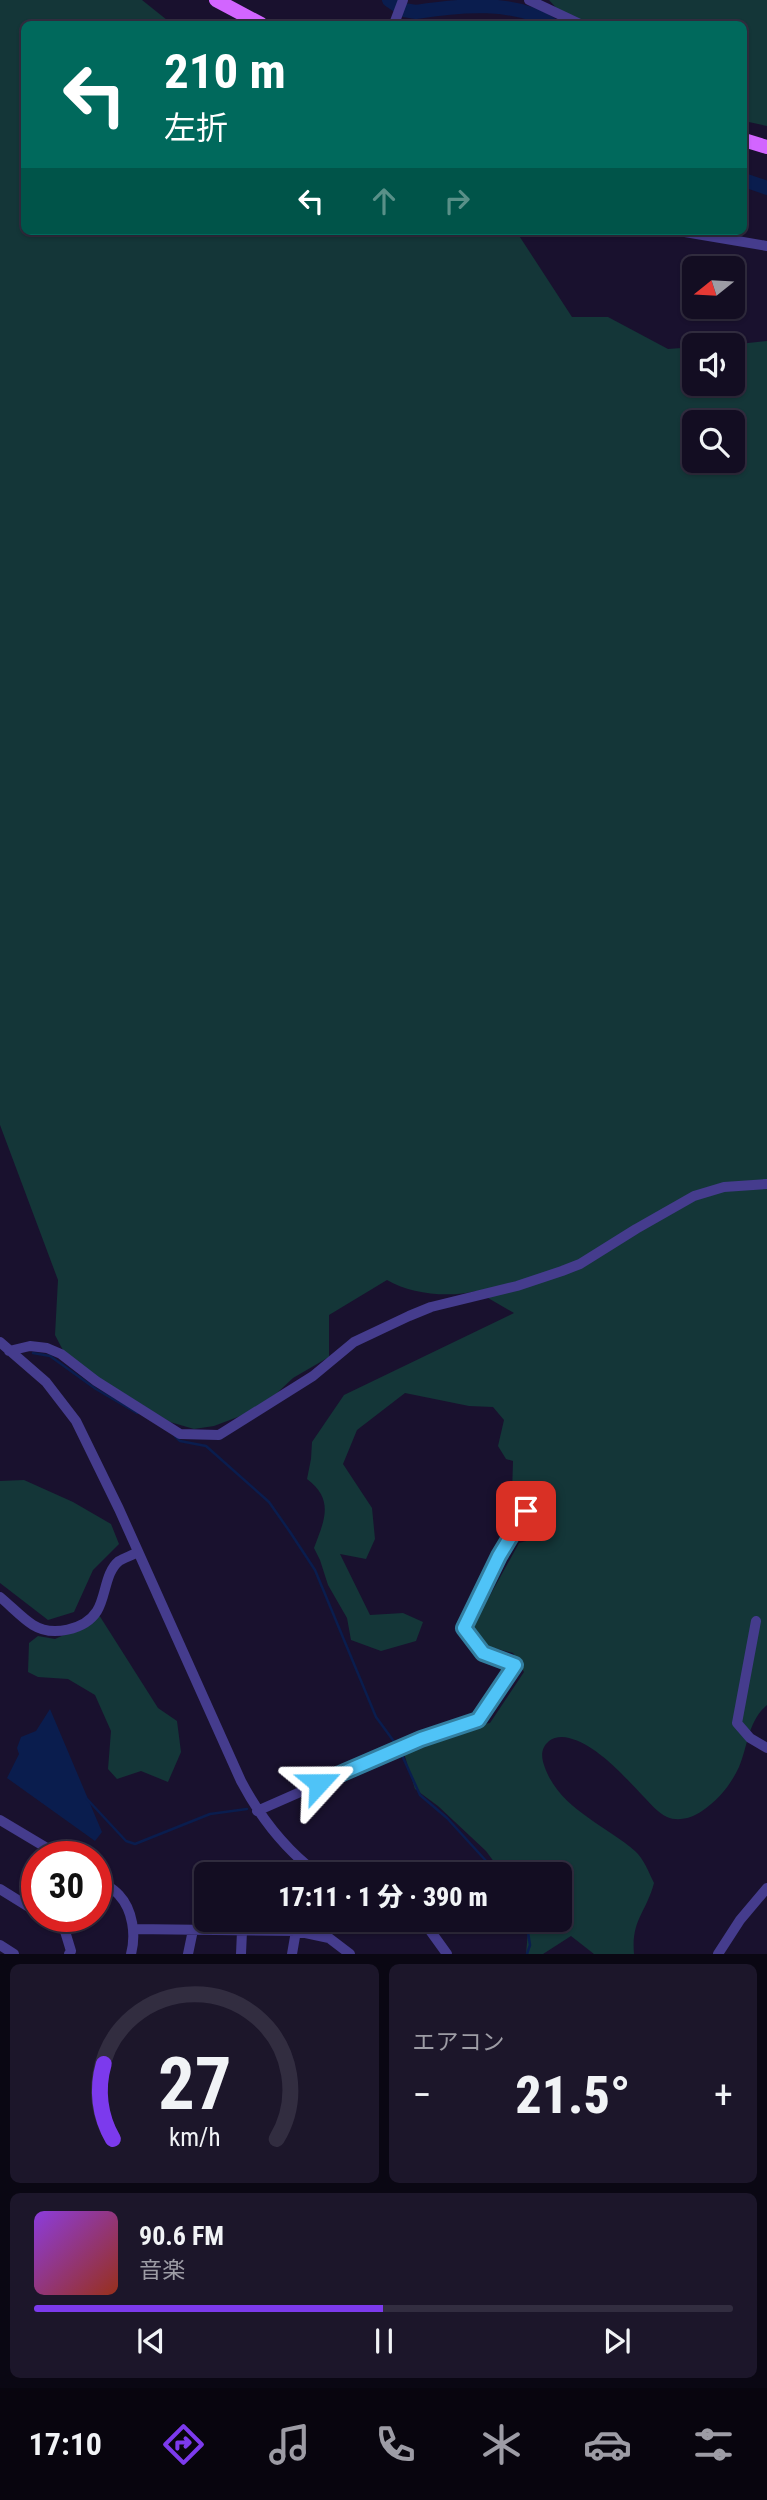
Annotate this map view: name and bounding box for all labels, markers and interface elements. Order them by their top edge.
text: 210 m [164,43,286,100]
icon: left [49,49,140,140]
text: 左折 [164,109,228,147]
icon: left [292,182,330,220]
icon: ahead [365,182,403,220]
icon: right [438,182,476,220]
north arrow [682,256,746,318]
map controls [682,256,745,473]
button: sound [682,333,745,396]
button: search [682,410,745,473]
pin [496,1481,556,1541]
icon: arrive [507,1492,545,1530]
position arrow [282,1746,356,1820]
speed limit sign: 30 [21,1841,112,1932]
text: 17:11 · 1 分 · 390 m [278,1882,488,1912]
text: エアコン [413,2029,505,2056]
text: 27 [157,2042,231,2128]
text: 21.5° [515,2065,630,2126]
text: − [413,2073,432,2117]
text: + [714,2073,733,2117]
text: km/h [169,2123,220,2152]
text: 90.6 FM [139,2221,224,2251]
text: 音楽 [139,2257,185,2284]
icon: previous [132,2322,170,2360]
icon: pause [365,2322,403,2360]
icon: next [598,2322,636,2360]
icon: directions [159,2420,208,2469]
icon: music [265,2420,314,2469]
icon: phone [371,2420,420,2469]
icon: climate [477,2420,526,2469]
icon: car [583,2420,632,2469]
icon: filters [689,2420,738,2469]
text: 17:10 [29,2425,102,2463]

